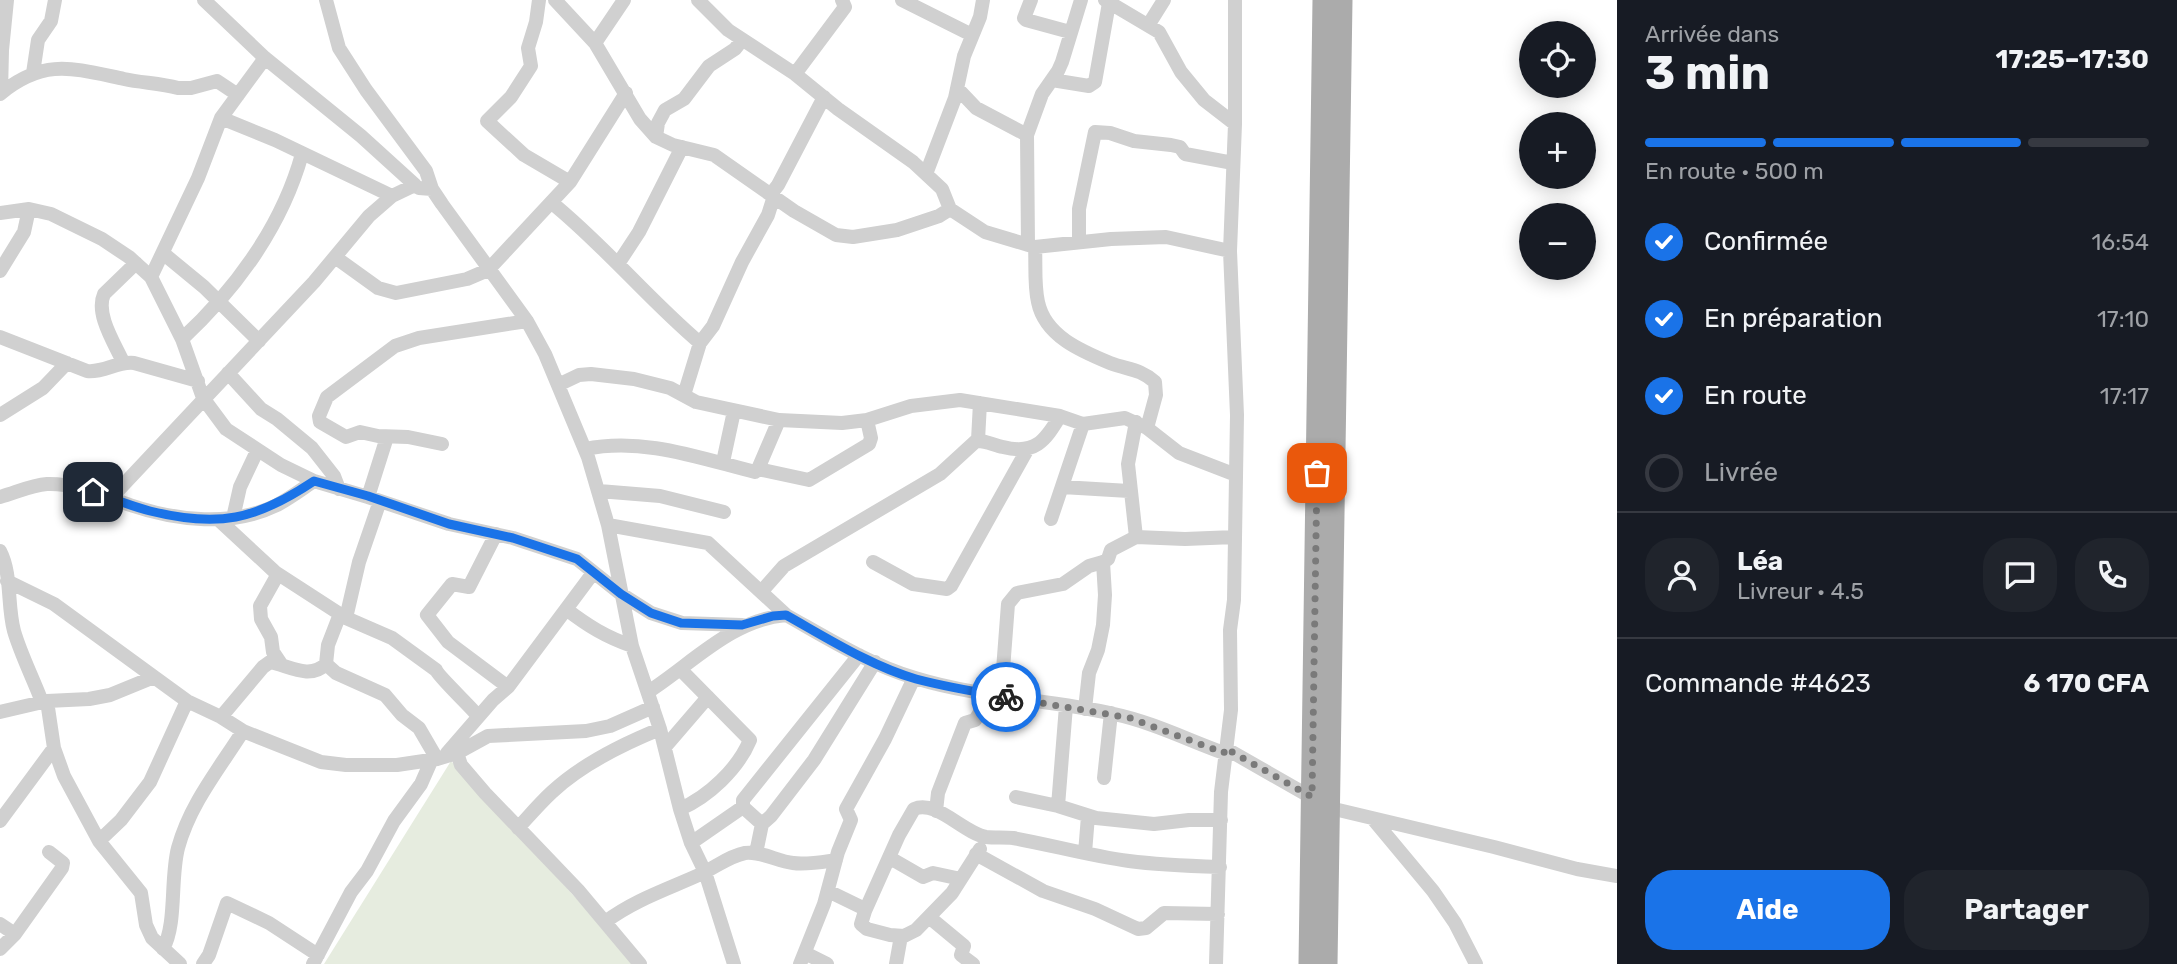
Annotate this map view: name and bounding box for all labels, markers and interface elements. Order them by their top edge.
text: Arrivée dans [1645,20,1779,48]
map controls [1519,21,1596,280]
button: locate [1519,21,1596,98]
text: 17:25–17:30 [1996,44,2149,75]
text: 3 min [1645,46,1770,101]
button: + [1519,112,1596,189]
text: En route · 500 m [1645,157,1824,185]
button: − [1519,203,1596,280]
icon: check [1645,223,1683,261]
text: Confirmée [1704,226,1828,257]
text: 16:54 [2091,228,2149,256]
icon: check [1645,300,1683,338]
text: En préparation [1704,303,1882,334]
text: 17:10 [2097,305,2149,333]
icon: check [1645,377,1683,415]
text: En route [1704,380,1807,411]
text: 17:17 [2100,382,2149,410]
pin [1287,443,1347,503]
icon: bag [1298,454,1336,492]
text: Livrée [1704,457,1778,488]
pin [63,462,123,522]
icon: home [74,473,112,511]
button: person [1645,538,1719,612]
button: chat [1983,538,2057,612]
button: phone [2075,538,2149,612]
text: Léa [1737,546,1783,577]
text: Livreur · 4.5 [1737,577,1864,605]
courier [971,662,1041,732]
text: Commande #4623 [1645,668,1871,699]
text: 6 170 CFA [2024,668,2149,699]
icon: bike [987,678,1025,716]
button: Aide [1645,870,1890,950]
button: Partager [1904,870,2149,950]

